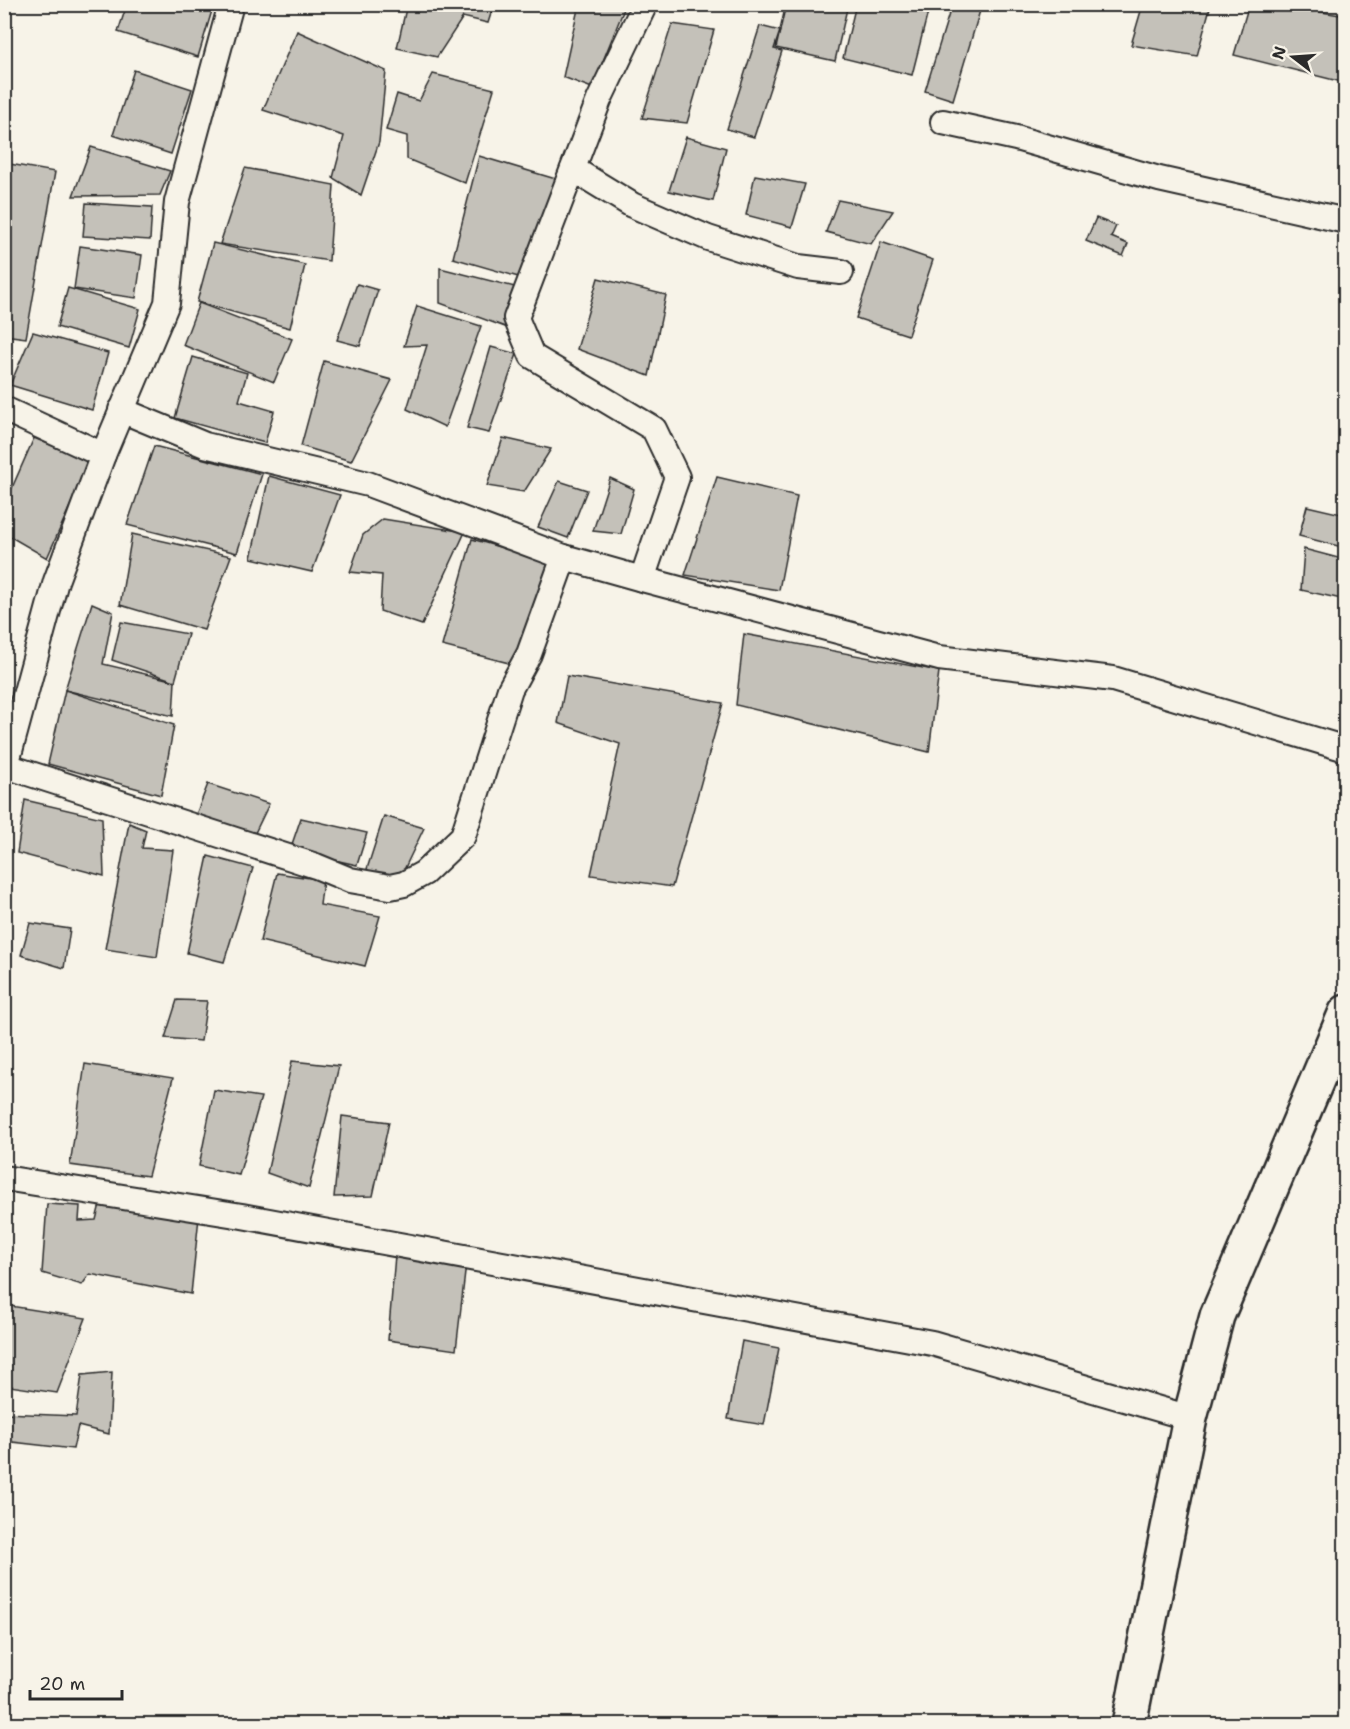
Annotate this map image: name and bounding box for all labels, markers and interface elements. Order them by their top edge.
north arrow [1263,27,1323,87]
text: N [1267,44,1291,62]
scale bar [30,1663,122,1701]
text: 20 m [39,1672,85,1696]

